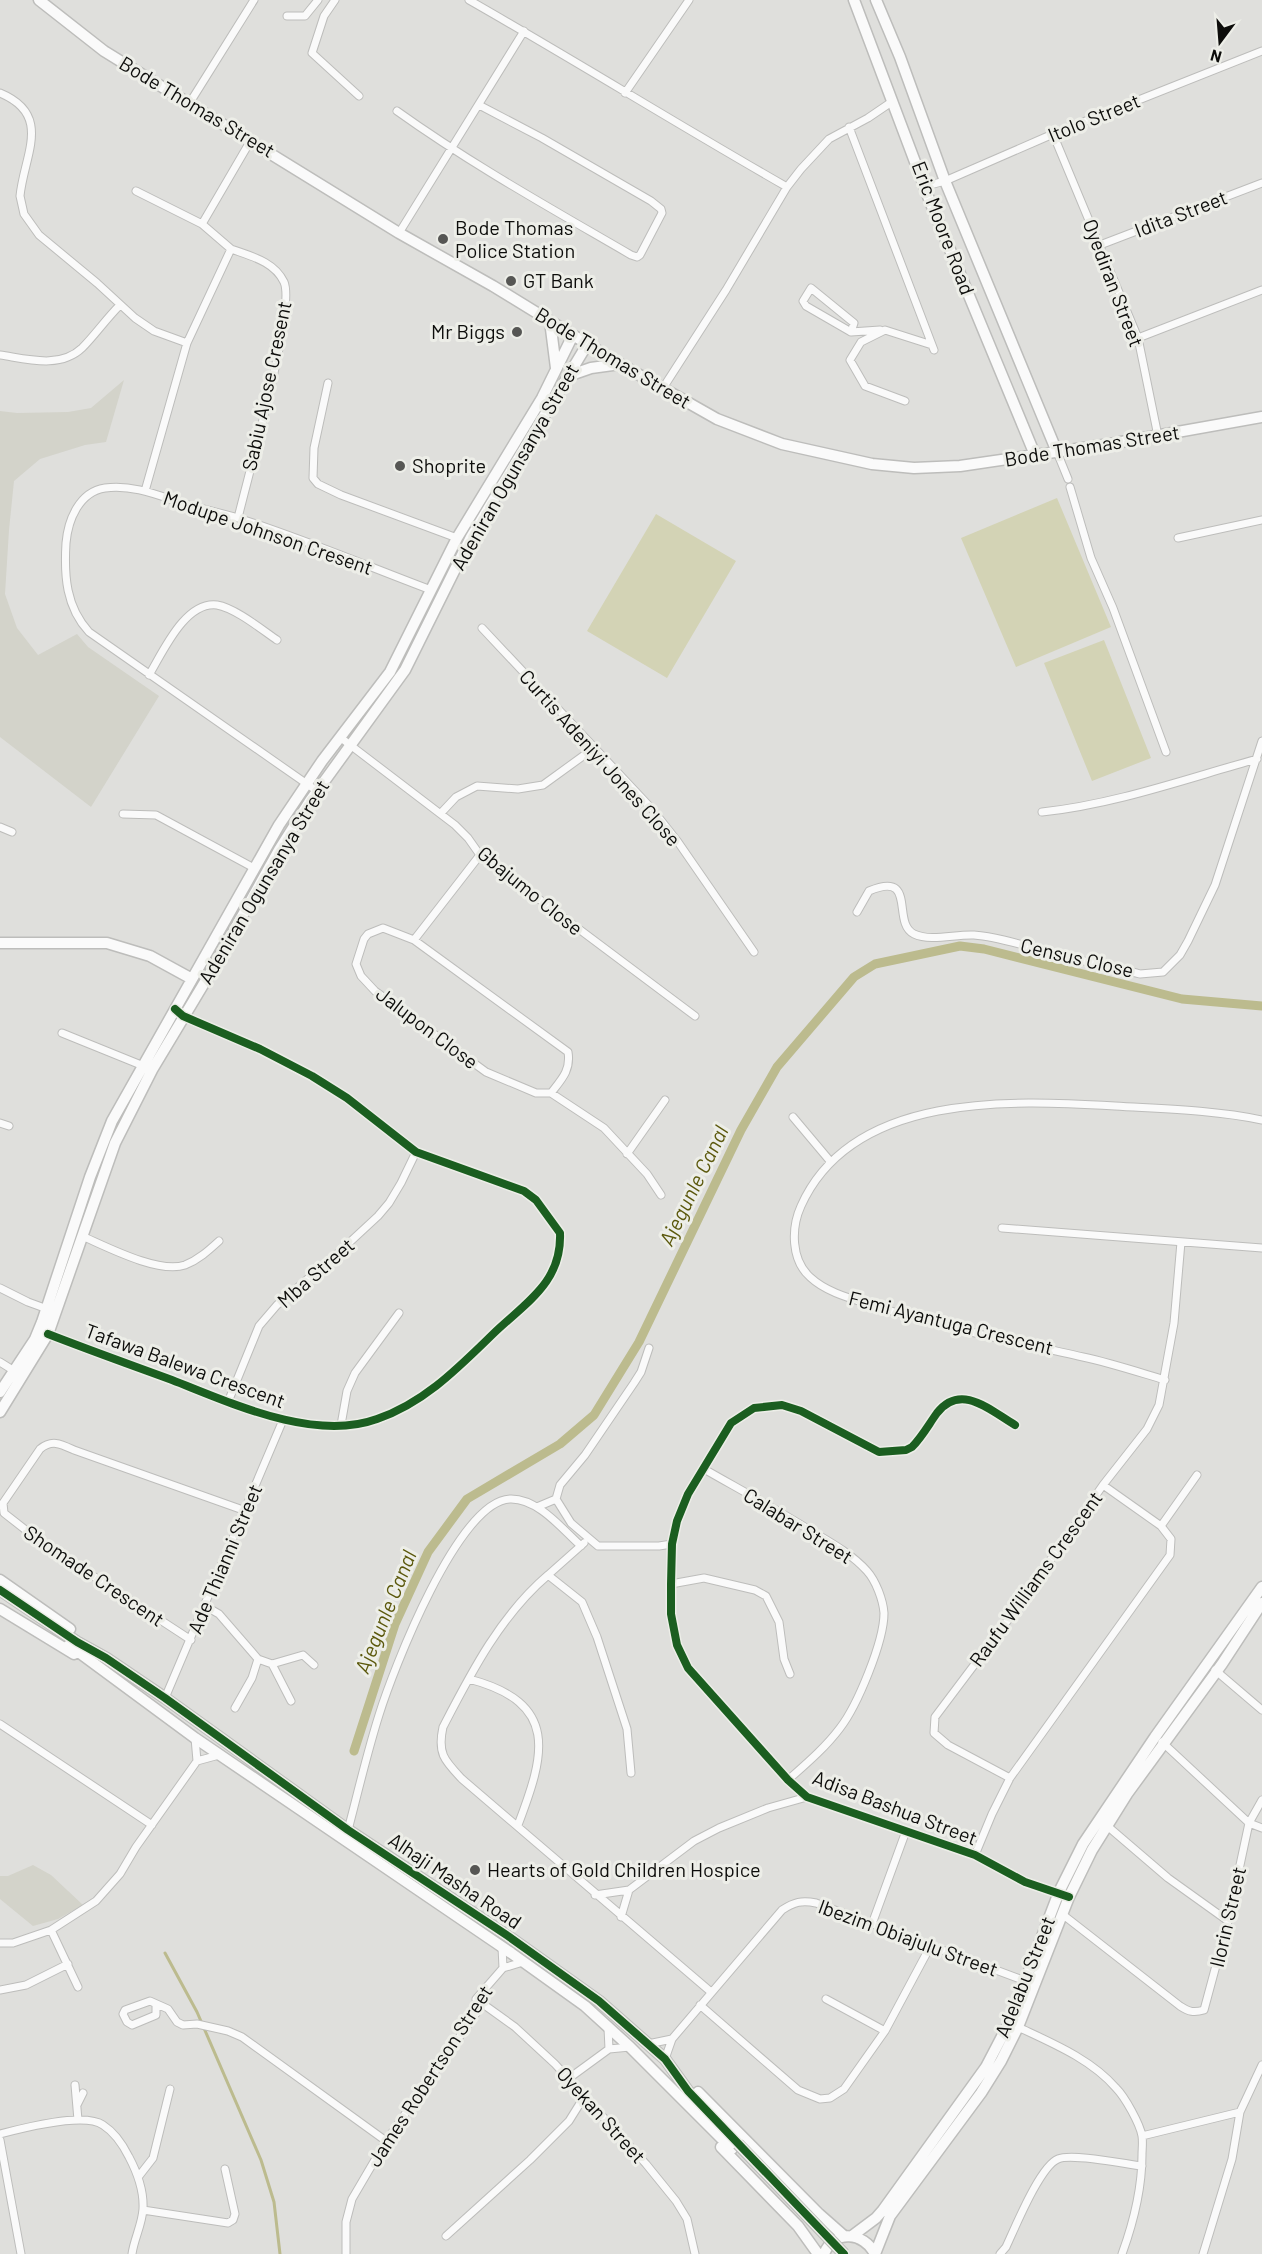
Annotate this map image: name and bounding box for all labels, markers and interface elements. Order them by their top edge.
north arrow [1190,12,1250,72]
text: N [1208,46,1223,67]
street label: Bode Thomas Street [116,50,280,162]
street label: Itolo Street [1044,88,1143,146]
street label: Eric Moore Road [907,158,980,298]
street label: Idita Street [1131,184,1230,242]
place label: Bode Thomas Police Station [455,215,575,262]
street label: Oyediran Street [1079,215,1149,350]
marker: Bode Thomas Police Station [436,232,450,246]
place label: GT Bank [523,268,594,292]
marker: GT Bank [504,274,518,288]
street label: Sabiu Ajose Cresent [236,299,296,473]
street label: Bode Thomas Street [532,301,696,413]
place label: Mr Biggs [431,319,505,343]
marker: Mr Biggs [510,325,524,339]
street label: Adeniran Ogunsanya Street [445,359,583,574]
street label: Bode Thomas Street [1003,419,1181,471]
place label: Shoprite [412,453,486,477]
marker: Shoprite [393,459,407,473]
street label: Modupe Johnson Cresent [160,485,376,579]
street label: Curtis Adeniyi Jones Close [515,664,686,851]
street label: Adeniran Ogunsanya Street [193,775,334,988]
street label: Gbajumo Close [473,841,588,940]
street label: Census Close [1018,932,1136,982]
street label: Jalupon Close [372,981,483,1073]
water label: Ajegunle Canal [653,1121,733,1250]
street label: Mba Street [272,1232,359,1312]
street label: Femi Ayantuga Crescent [847,1285,1056,1359]
street label: Tafawa Balewa Crescent [82,1318,289,1412]
street label: Ade Thianni Street [182,1480,266,1637]
street label: Calabar Street [740,1482,857,1568]
street label: Raufu Williams Crescent [964,1486,1107,1671]
street label: Shomade Crescent [20,1519,169,1631]
water label: Ajegunle Canal [349,1546,421,1677]
street label: Adisa Bashua Street [810,1765,981,1850]
street label: Alhaji Masha Road [385,1827,527,1933]
place label: Hearts of Gold Children Hospice [487,1857,761,1881]
marker: Hearts of Gold Children Hospice [468,1863,482,1877]
street label: Ilorin Street [1204,1864,1250,1969]
street label: Ibezim Obiajulu Street [815,1893,1001,1981]
street label: Adelabu Street [989,1913,1059,2041]
street label: James Robertson Street [361,1980,497,2171]
street label: Oyekan Street [552,2061,651,2167]

